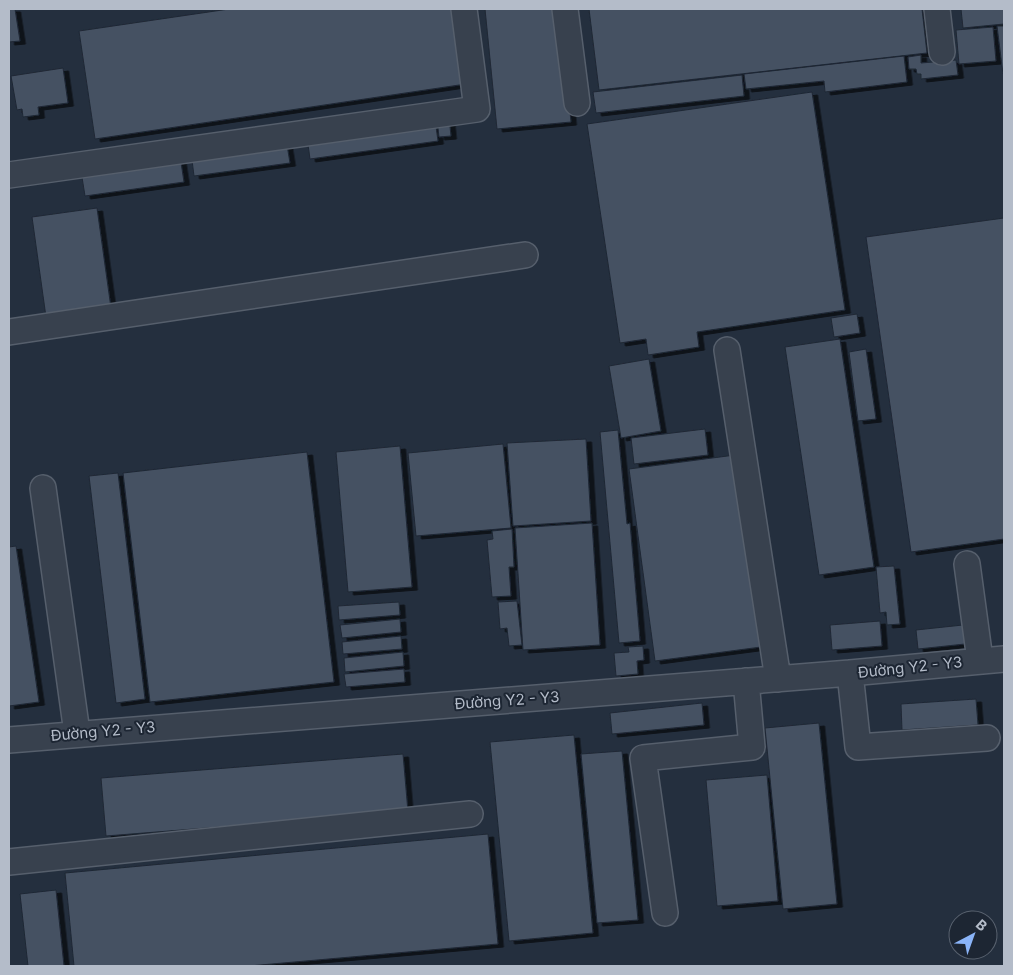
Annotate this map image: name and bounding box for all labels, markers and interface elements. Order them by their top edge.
street label: Đường Y2 - Y3 [857,652,963,682]
street label: Đường Y2 - Y3 [454,687,560,713]
street label: Đường Y2 - Y3 [50,717,156,745]
north arrow [948,910,998,960]
text: B [973,915,991,934]

